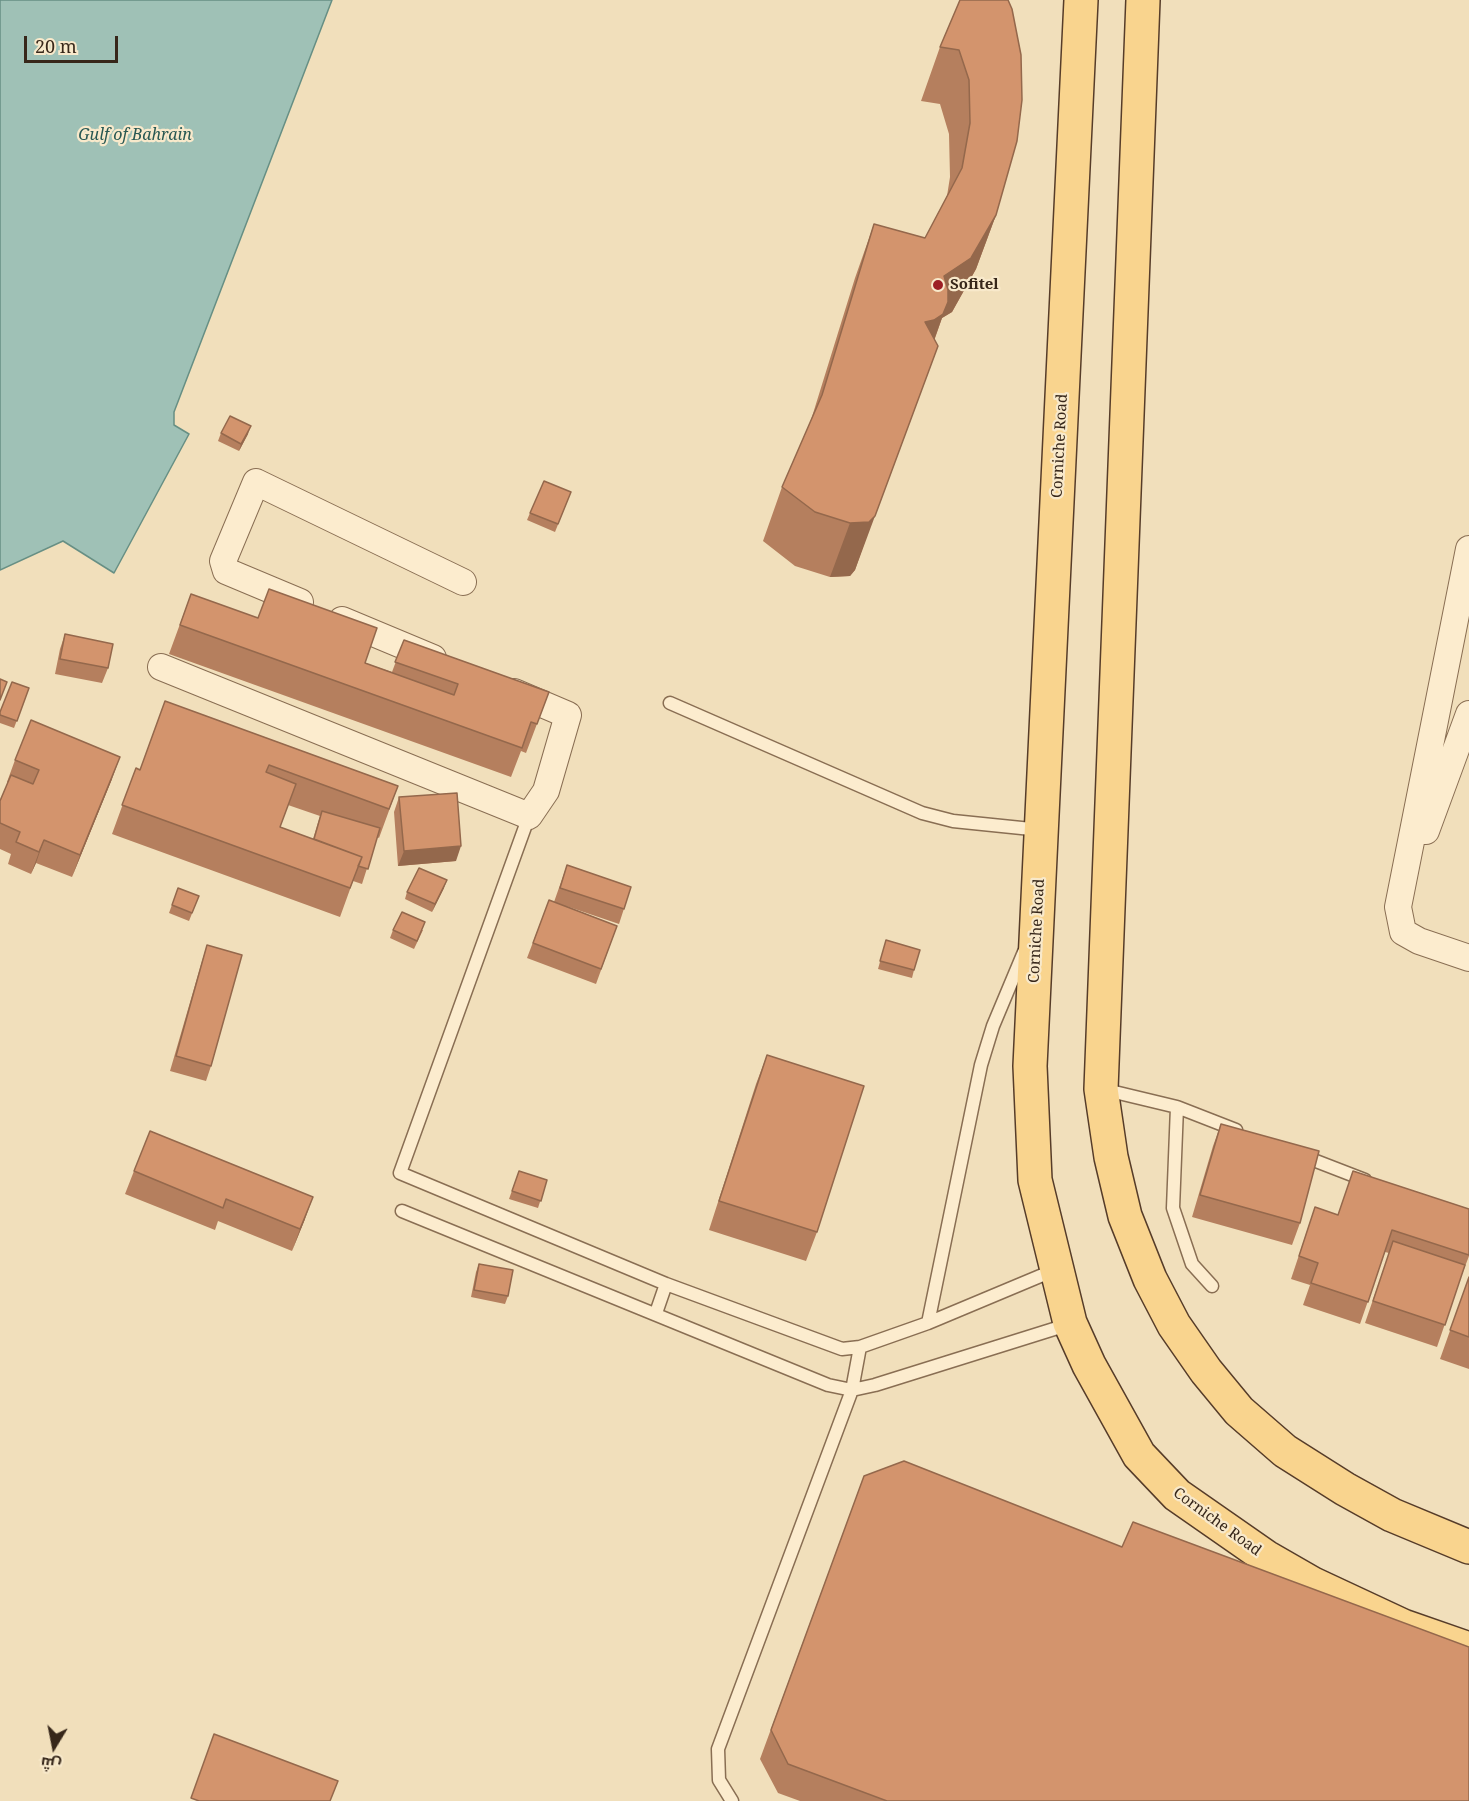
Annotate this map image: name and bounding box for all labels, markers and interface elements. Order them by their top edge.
scale bar [27,24,122,62]
text: 20 m [35,34,77,58]
water label: Gulf of Bahrain [78,125,192,145]
place label: Sofitel [950,276,999,294]
marker: Sofitel [931,278,945,292]
street label: Corniche Road [1048,393,1072,499]
street label: Corniche Road [1025,878,1049,984]
street label: Corniche Road [1169,1484,1265,1560]
north arrow [24,1717,84,1777]
text: ش [39,1752,63,1777]

